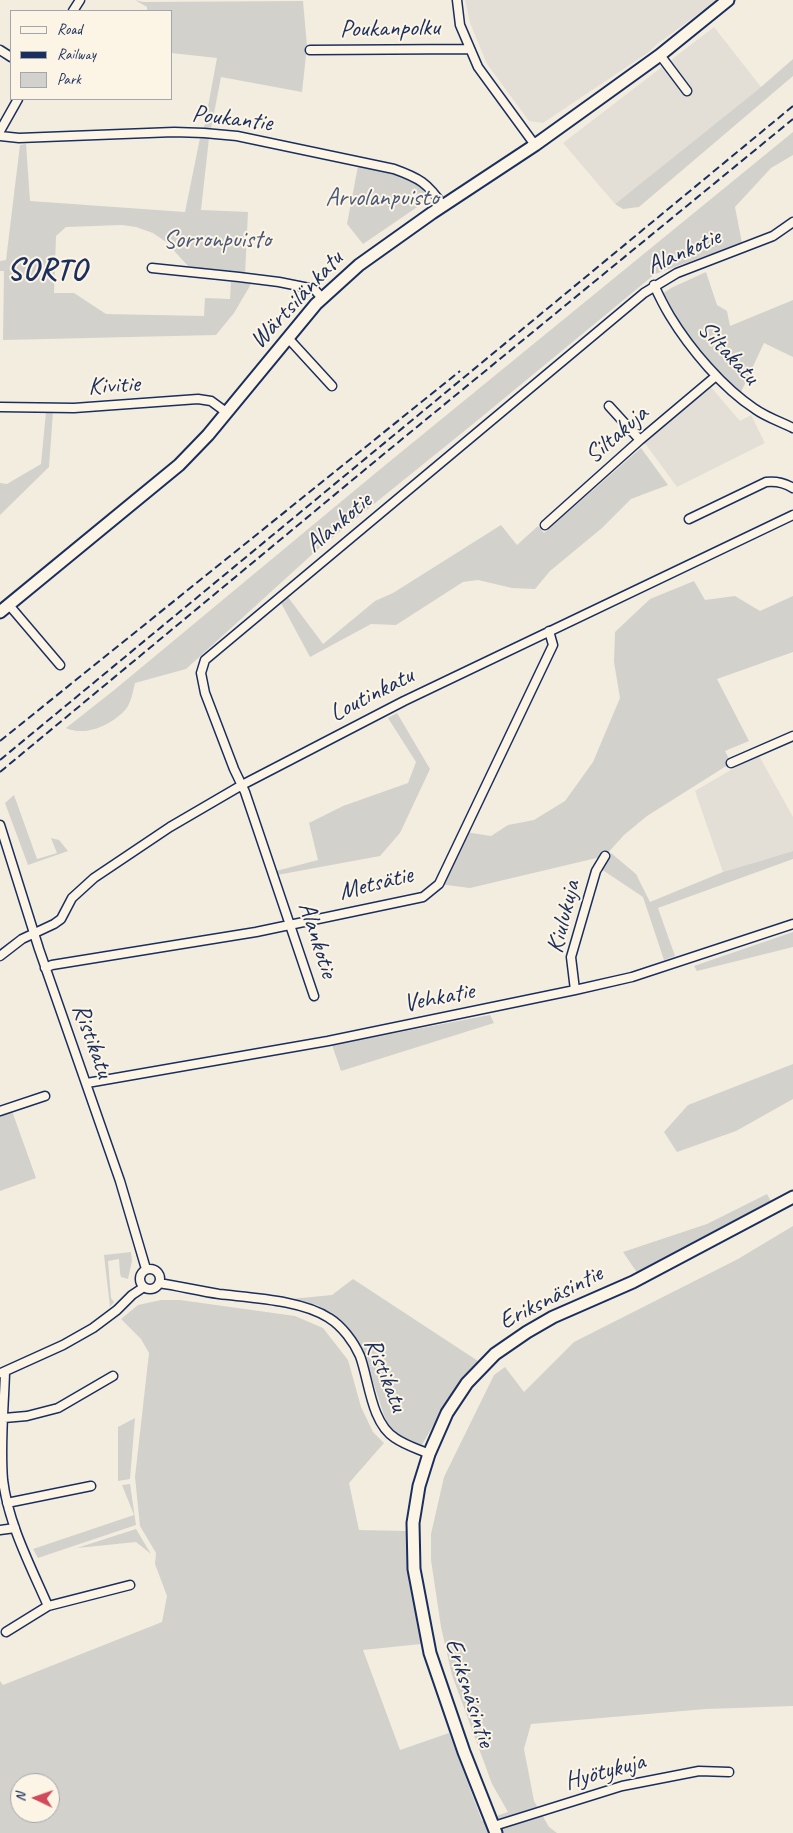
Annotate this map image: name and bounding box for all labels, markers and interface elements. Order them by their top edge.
legend [10,10,172,100]
street label: Poukanpolku [340,13,440,45]
text: Road [57,20,82,39]
text: Railway [57,45,96,64]
text: Park [57,70,81,89]
street label: Poukantie [190,99,274,139]
park label: Arvolanpuisto [326,183,438,213]
street label: Alankotie [642,222,726,282]
park label: Sorronpuisto [163,225,271,255]
street label: Wärtsilänkatu [244,245,350,355]
district label: SORTO [7,253,87,289]
street label: Siltakatu [691,315,765,391]
street label: Kivitie [87,370,141,402]
street label: Siltakuja [579,399,655,471]
street label: Alankotie [299,486,379,560]
street label: Loutinkatu [325,661,419,729]
street label: Metsätie [336,860,416,908]
street label: Kiulukuja [541,878,587,956]
street label: Alankotie [291,898,343,982]
street label: Vehkatie [401,976,477,1020]
street label: Ristikatu [65,1000,119,1082]
street label: Eriksnäsintie [494,1259,608,1337]
street label: Ristikatu [357,1334,413,1416]
street label: Eriksnäsintie [437,1635,501,1751]
street label: Hyötykuja [562,1747,648,1797]
north arrow [10,1773,60,1823]
text: N [12,1792,29,1802]

